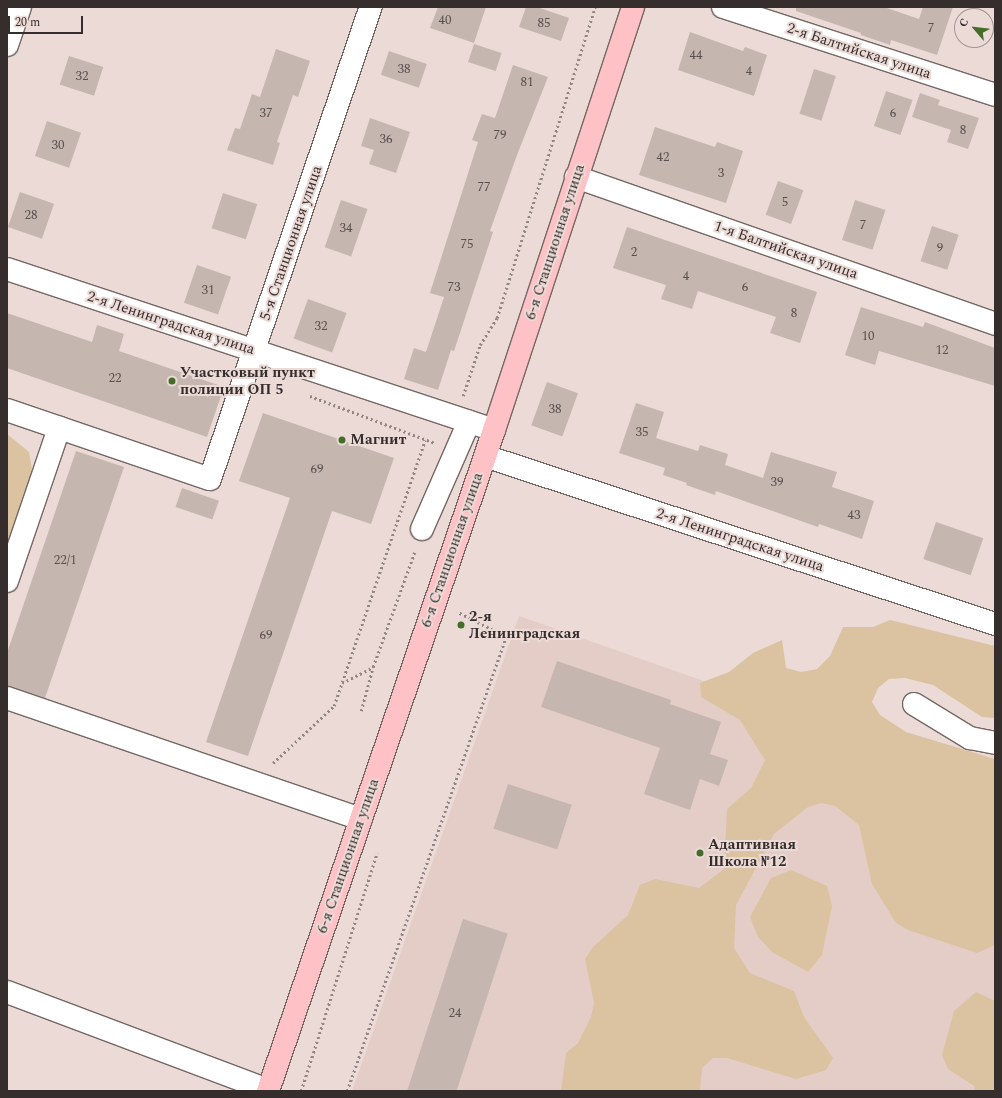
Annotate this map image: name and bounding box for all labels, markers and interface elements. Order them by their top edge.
scale bar [10,8,85,34]
north arrow [954,8,994,48]
house number: 40 [439,12,451,28]
text: 20 m [15,13,40,32]
house number: 85 [538,15,550,31]
text: С [954,15,973,30]
street label: 2-я Балтийская улица [785,19,933,83]
house number: 7 [928,20,934,36]
house number: 44 [690,47,702,63]
house number: 38 [398,61,410,77]
house number: 4 [746,63,752,79]
house number: 32 [76,68,88,84]
house number: 81 [521,74,533,90]
house number: 37 [260,105,272,121]
house number: 6 [890,105,896,121]
house number: 8 [960,122,966,138]
house number: 79 [494,127,506,143]
house number: 36 [380,131,392,147]
house number: 30 [52,137,64,153]
house number: 42 [657,149,669,165]
street label: 6-я Станционная улица [521,162,589,322]
street label: 5-я Станционная улица [256,163,326,323]
house number: 3 [718,165,724,181]
house number: 77 [478,179,490,195]
house number: 5 [782,194,788,210]
house number: 28 [25,207,37,223]
street label: 1-я Балтийская улица [712,217,860,283]
house number: 7 [860,217,866,233]
house number: 34 [340,220,352,236]
house number: 75 [461,236,473,252]
house number: 9 [937,240,943,256]
house number: 2 [631,244,637,260]
house number: 4 [683,268,689,284]
house number: 73 [448,279,460,295]
house number: 6 [742,279,748,295]
house number: 31 [202,282,214,298]
street label: 2-я Ленинградская улица [85,287,257,359]
house number: 8 [791,305,797,321]
house number: 32 [315,318,327,334]
house number: 10 [862,328,874,344]
house number: 12 [936,342,948,358]
place label: Участковый пункт полиции ОП 5 [180,363,315,398]
house number: 22 [109,370,121,386]
marker: Участковый пункт полиции ОП 5 [167,376,177,386]
house number: 38 [549,401,561,417]
house number: 35 [636,424,648,440]
place label: Магнит [350,431,406,449]
marker: Магнит [337,435,347,445]
house number: 69 [311,461,323,477]
street label: 6-я Станционная улица [417,470,487,630]
house number: 39 [771,474,783,490]
street label: 2-я Ленинградская улица [654,504,826,576]
house number: 43 [848,507,860,523]
house number: 22/1 [54,552,76,568]
place label: 2-я Ленинградская [469,607,580,642]
marker: 2-я Ленинградская [456,620,466,630]
house number: 69 [260,627,272,643]
street label: 6-я Станционная улица [313,776,383,936]
place label: Адаптивная Школа №12 [708,835,796,870]
marker: Адаптивная Школа №12 [695,848,705,858]
house number: 24 [449,1005,461,1021]

